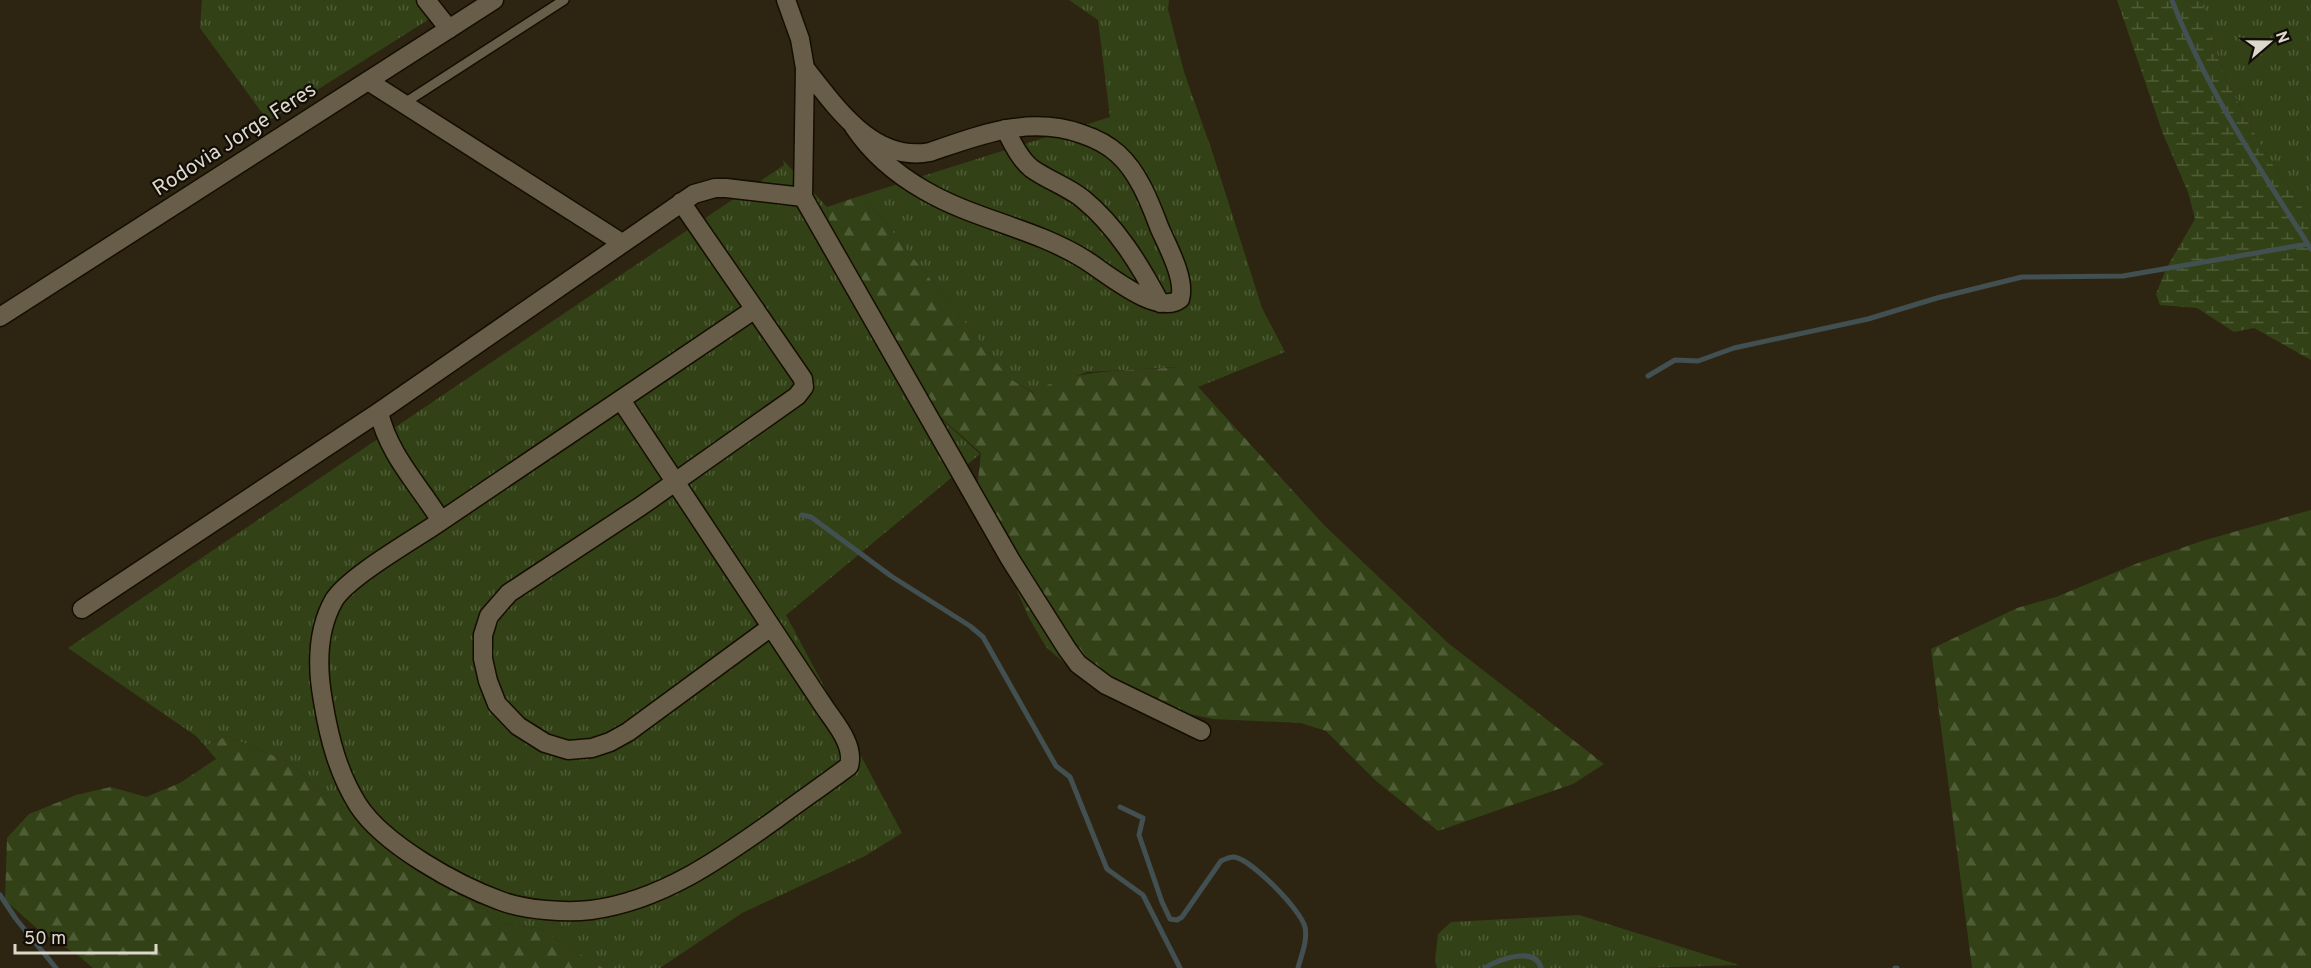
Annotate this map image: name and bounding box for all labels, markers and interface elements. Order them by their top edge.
north arrow [2239,12,2299,72]
text: N [2270,29,2293,46]
street label: Rodovia Jorge Feres [148,77,322,203]
scale bar [15,917,156,955]
text: 50 m [24,928,66,951]

